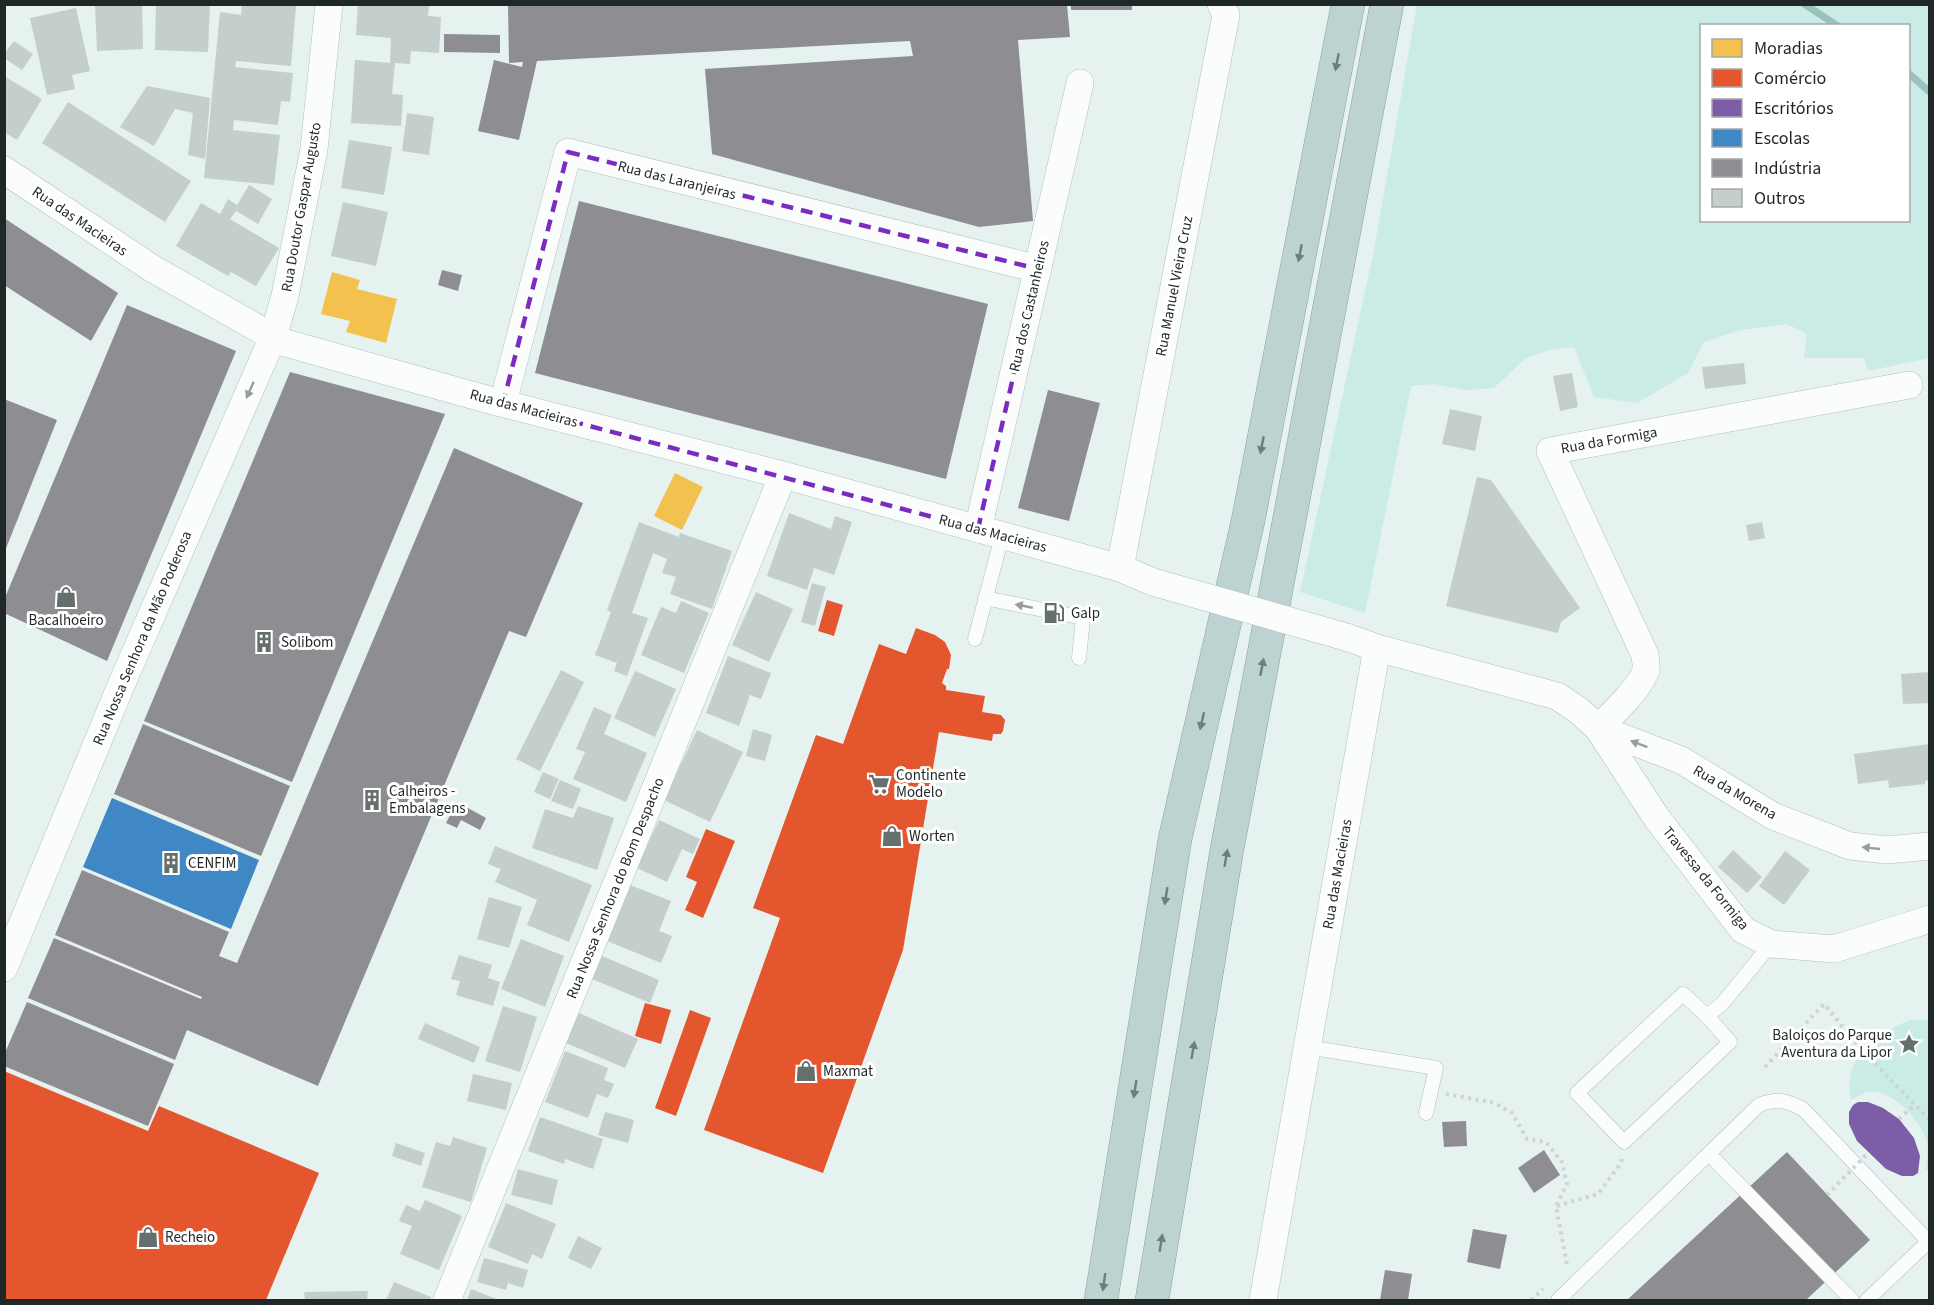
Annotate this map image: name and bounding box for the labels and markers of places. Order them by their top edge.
shop icon: Bacalhoeiro [54,585,78,609]
fuel station icon: Galp [1042,601,1066,625]
place label: Galp [1071,603,1100,624]
place label: Bacalhoeiro [28,610,104,631]
building icon: Solibom [252,630,276,654]
place label: Solibom [281,632,334,653]
place label: Continente Modelo [896,765,966,803]
supermarket icon: Continente Modelo [867,772,891,796]
place label: Calheiros - Embalagens [389,781,466,819]
building icon: Calheiros - Embalagens [360,788,384,812]
shop icon: Worten [880,824,904,848]
place label: Worten [909,826,955,847]
building icon: CENFIM [159,851,183,875]
place label: CENFIM [188,853,236,874]
place label: Baloiços do Parque Aventura da Lipor [1772,1025,1893,1063]
place icon: Baloiços do Parque Aventura da Lipor [1897,1032,1921,1056]
shop icon: Maxmat [794,1059,818,1083]
place label: Maxmat [823,1061,873,1082]
shop icon: Recheio [136,1225,160,1249]
place label: Recheio [165,1227,215,1248]

